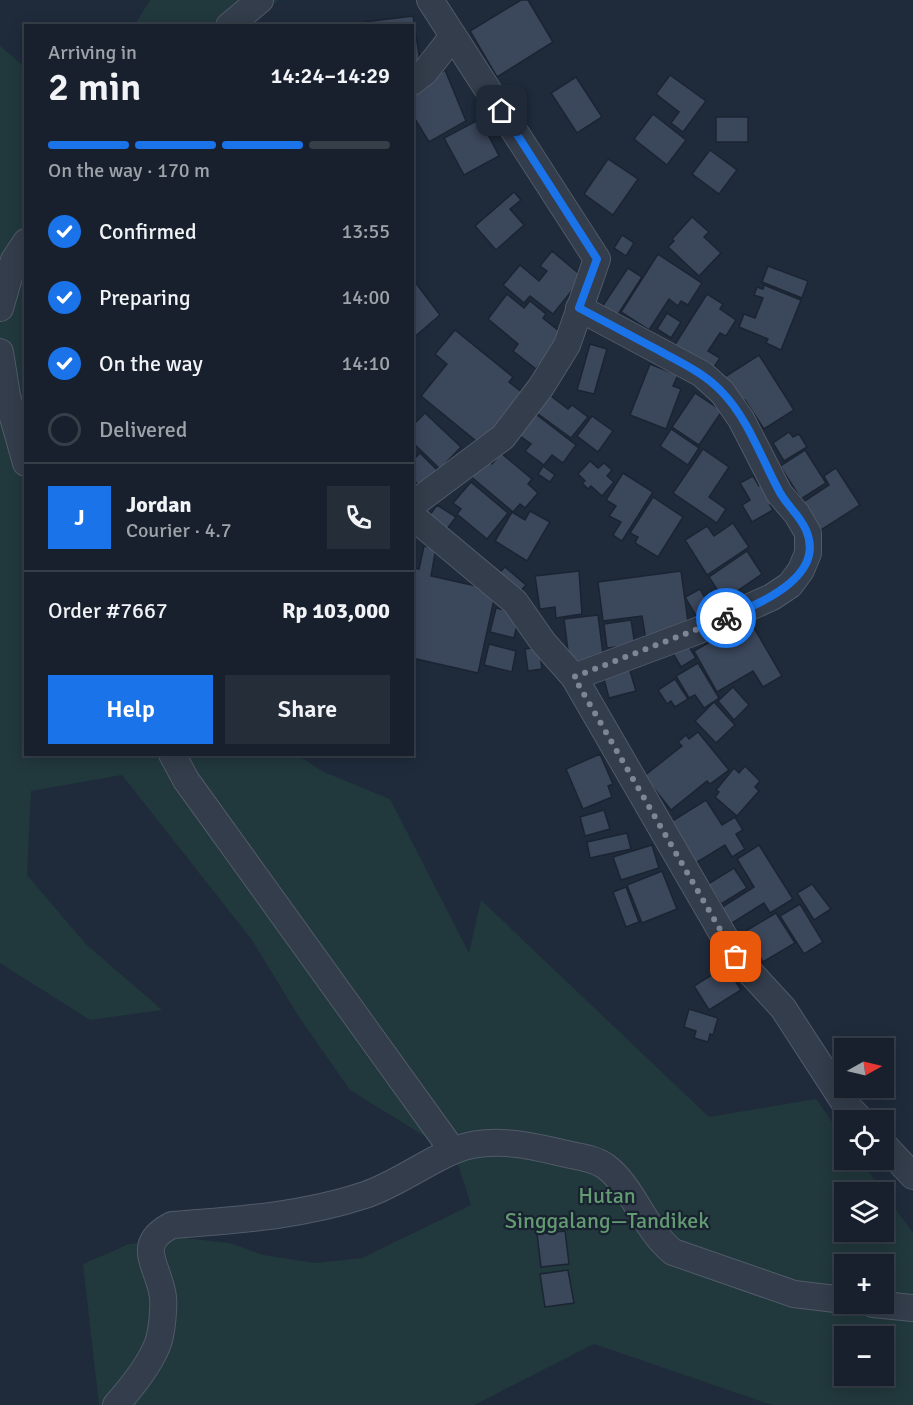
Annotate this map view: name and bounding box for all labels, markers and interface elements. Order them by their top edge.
text: Arriving in [48,40,137,65]
text: 14:24–14:29 [271,62,390,89]
text: 2 min [48,63,141,111]
pin [476,85,527,136]
icon: home [485,94,518,127]
text: On the way · 170 m [48,158,210,183]
icon: check [48,215,81,248]
text: Confirmed [99,218,197,245]
text: 13:55 [341,219,390,244]
icon: check [48,281,81,314]
text: Preparing [99,284,191,311]
text: 14:00 [341,285,390,310]
icon: check [48,347,81,380]
text: On the way [99,350,203,377]
text: 14:10 [341,351,390,376]
text: Delivered [99,416,187,443]
button: phone [327,486,390,549]
text: Jordan [126,491,192,518]
text: J [74,504,85,531]
text: Courier · 4.7 [126,518,232,543]
courier [696,588,756,648]
text: Order #7667 [48,597,168,624]
text: Rp 103,000 [282,597,390,624]
icon: bike [710,602,743,635]
button: Help [48,675,213,744]
button: Share [225,675,390,744]
pin [710,931,761,982]
icon: bag [719,940,752,973]
north arrow [834,1038,894,1098]
map controls [834,1038,894,1386]
button: locate [834,1110,894,1170]
park label: Hutan Singgalang—Tandikek [505,1182,709,1234]
button: layers [834,1182,894,1242]
button: + [834,1254,894,1314]
button: − [834,1326,894,1386]

